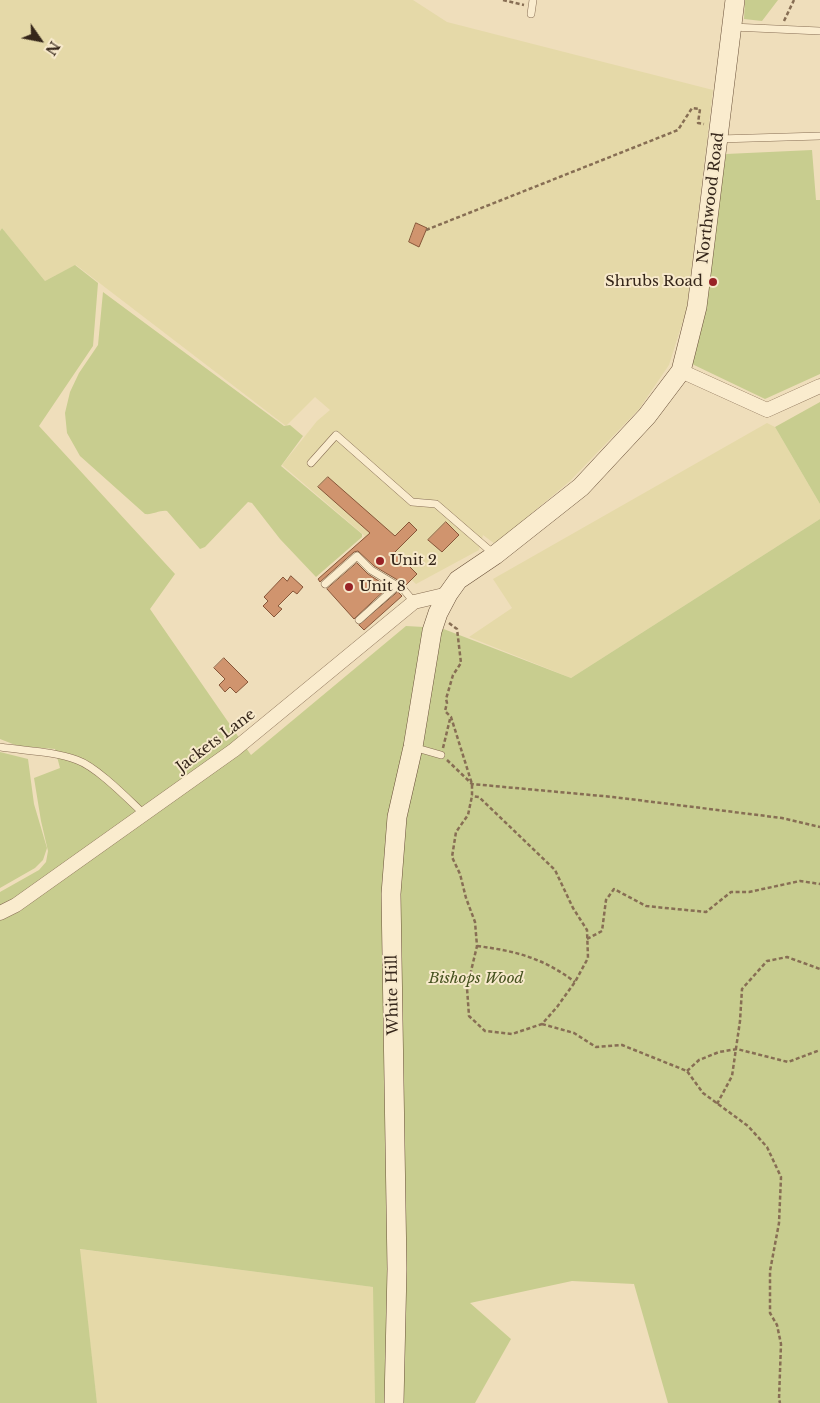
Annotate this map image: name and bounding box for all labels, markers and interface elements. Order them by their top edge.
north arrow [15,15,65,65]
text: N [41,38,64,59]
street label: Northwood Road [694,131,728,265]
place label: Shrubs Road [605,273,703,291]
marker: Shrubs Road [707,276,719,288]
place label: Unit 2 [390,552,437,570]
marker: Unit 2 [374,555,386,567]
place label: Unit 8 [359,578,406,596]
marker: Unit 8 [343,581,355,593]
street label: Jackets Lane [173,706,259,776]
street label: White Hill [383,955,403,1035]
park label: Bishops Wood [428,970,524,988]

